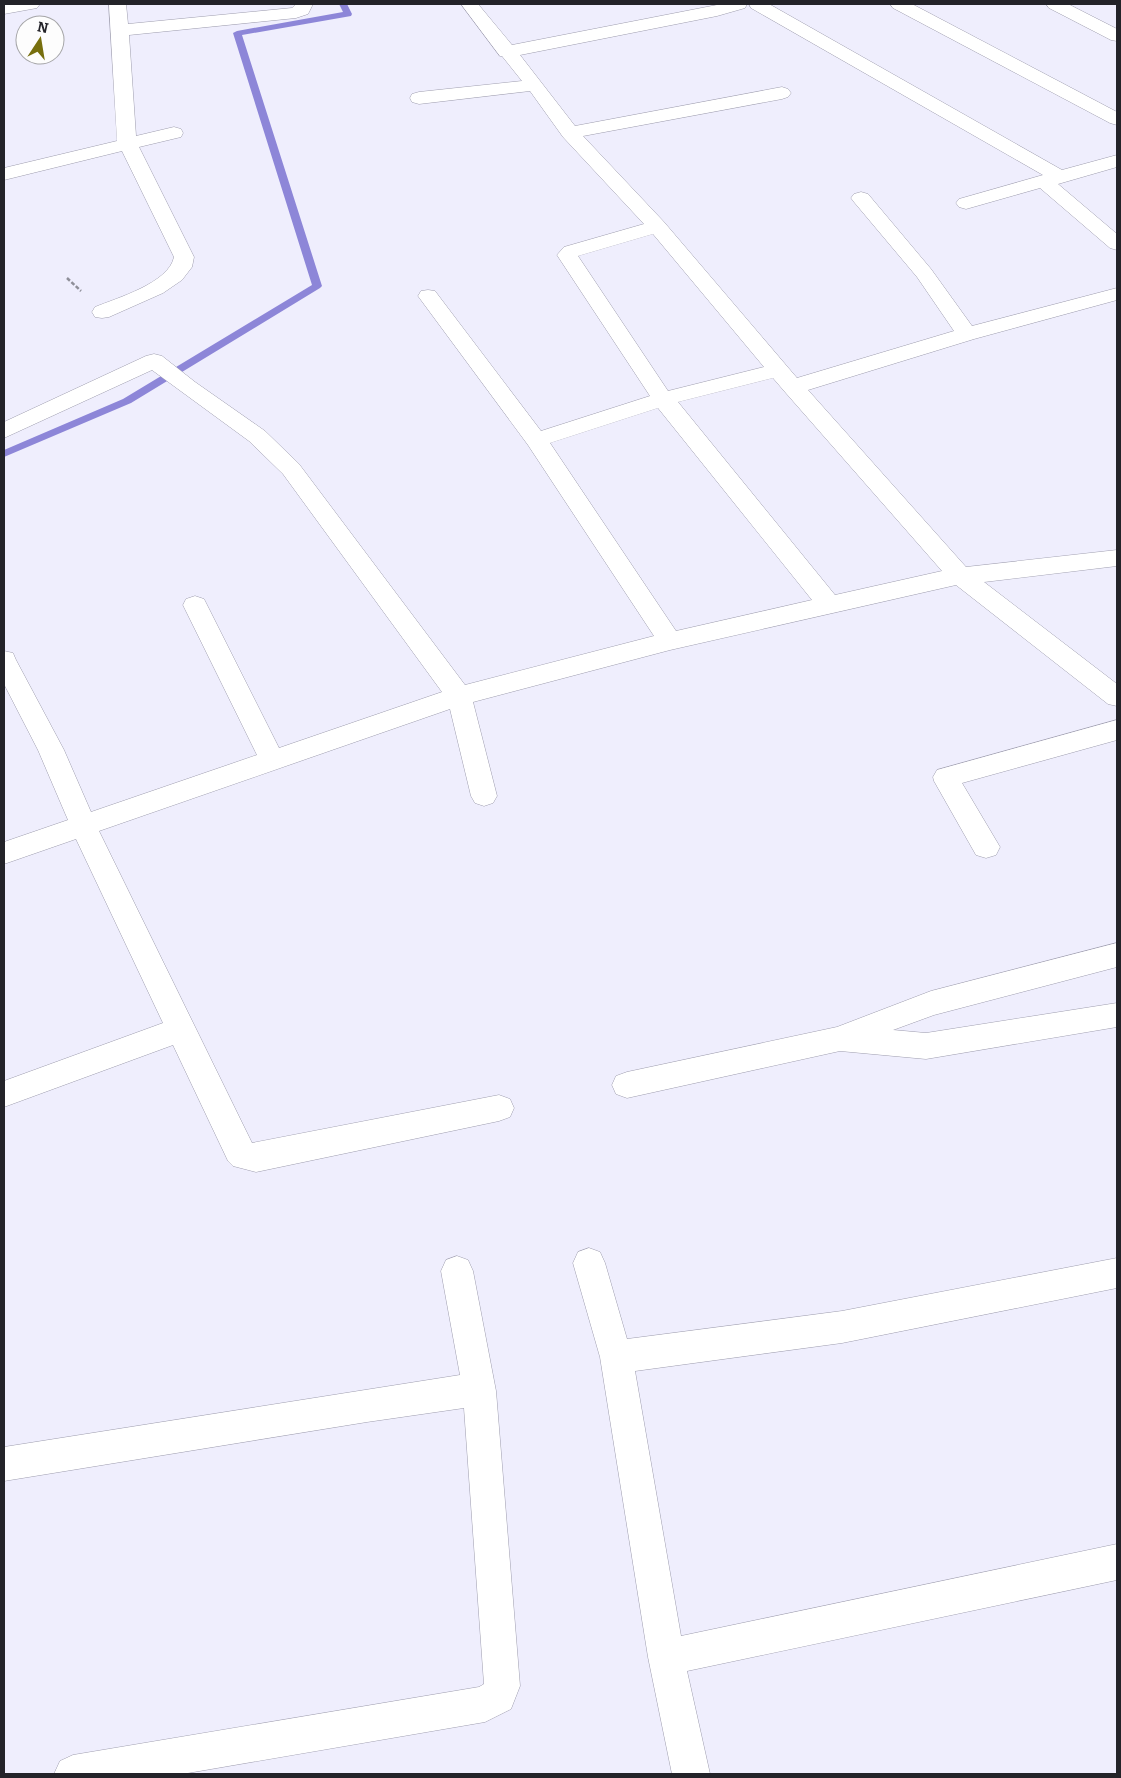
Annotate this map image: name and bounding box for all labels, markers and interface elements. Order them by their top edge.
north arrow [15,15,65,65]
text: N [36,18,50,37]

